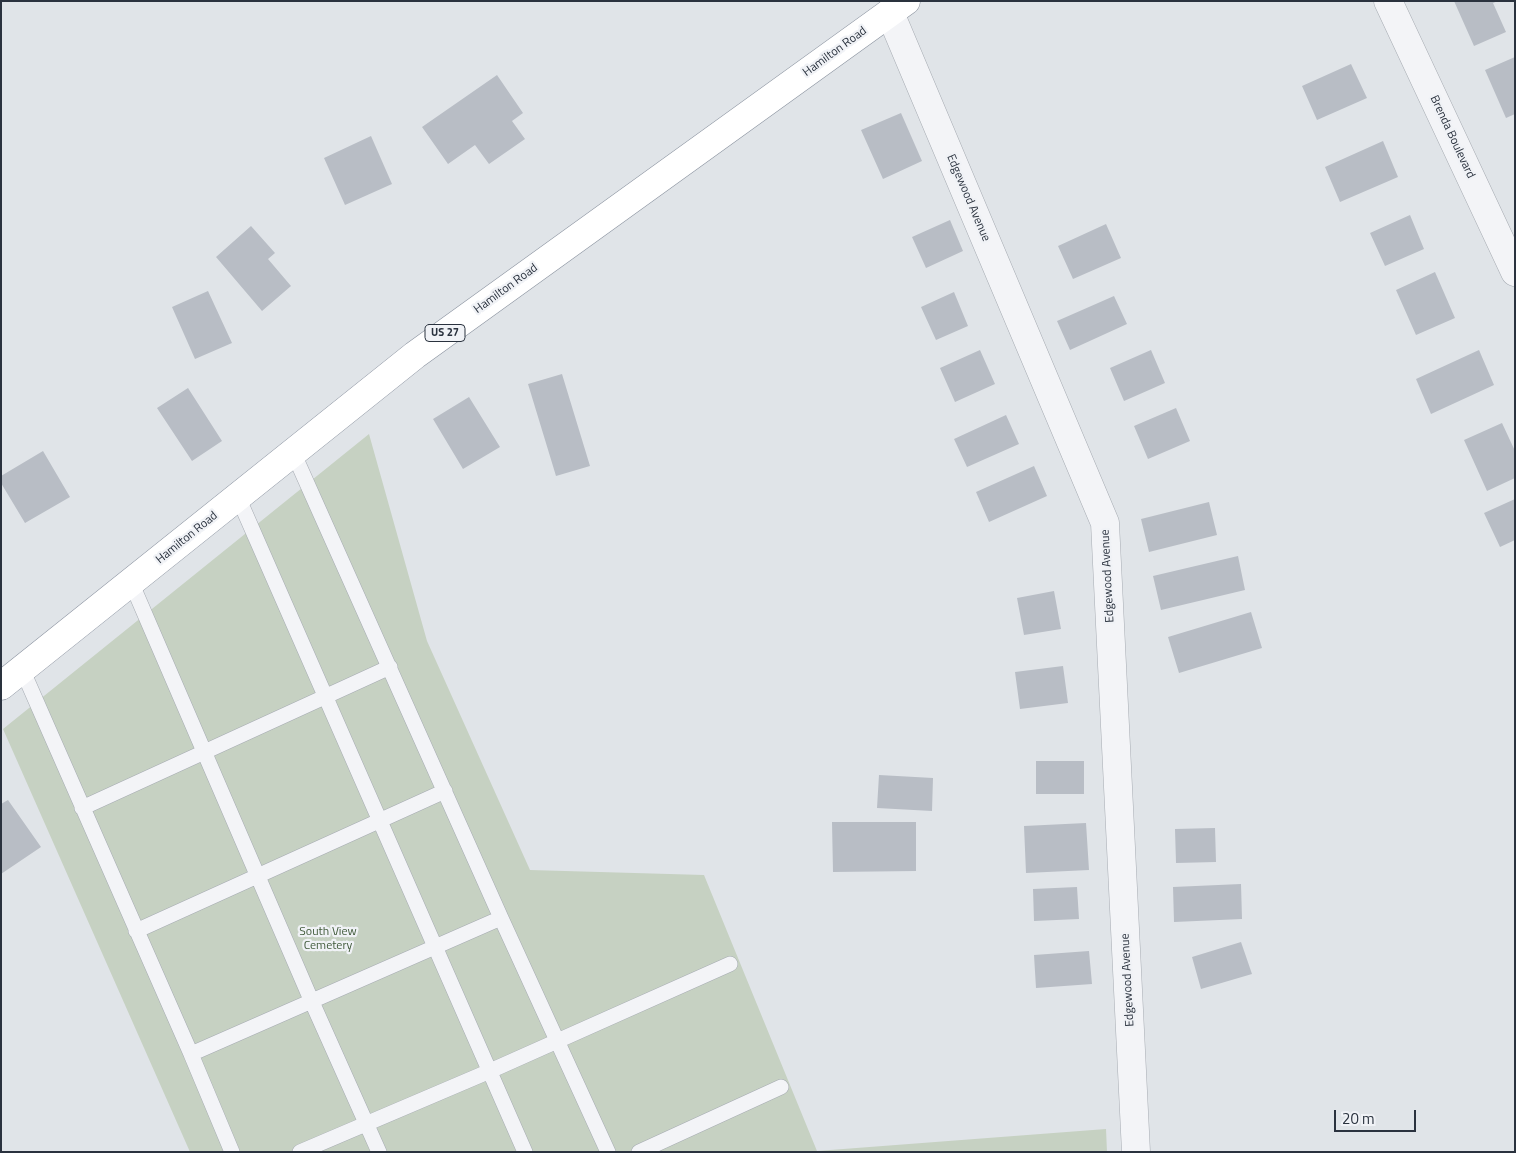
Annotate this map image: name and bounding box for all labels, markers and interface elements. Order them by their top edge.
street label: Hamilton Road [800,24,870,80]
street label: Brenda Boulevard [1426,93,1478,181]
street label: Edgewood Avenue [943,152,993,244]
street label: Hamilton Road [471,261,541,317]
road number: US 27 [425,324,465,342]
street label: Hamilton Road [153,509,221,567]
street label: Edgewood Avenue [1098,529,1118,623]
park label: South View Cemetery [299,925,357,953]
street label: Edgewood Avenue [1118,933,1138,1027]
scale bar [1336,1100,1418,1132]
text: 20 m [1342,1107,1375,1130]

